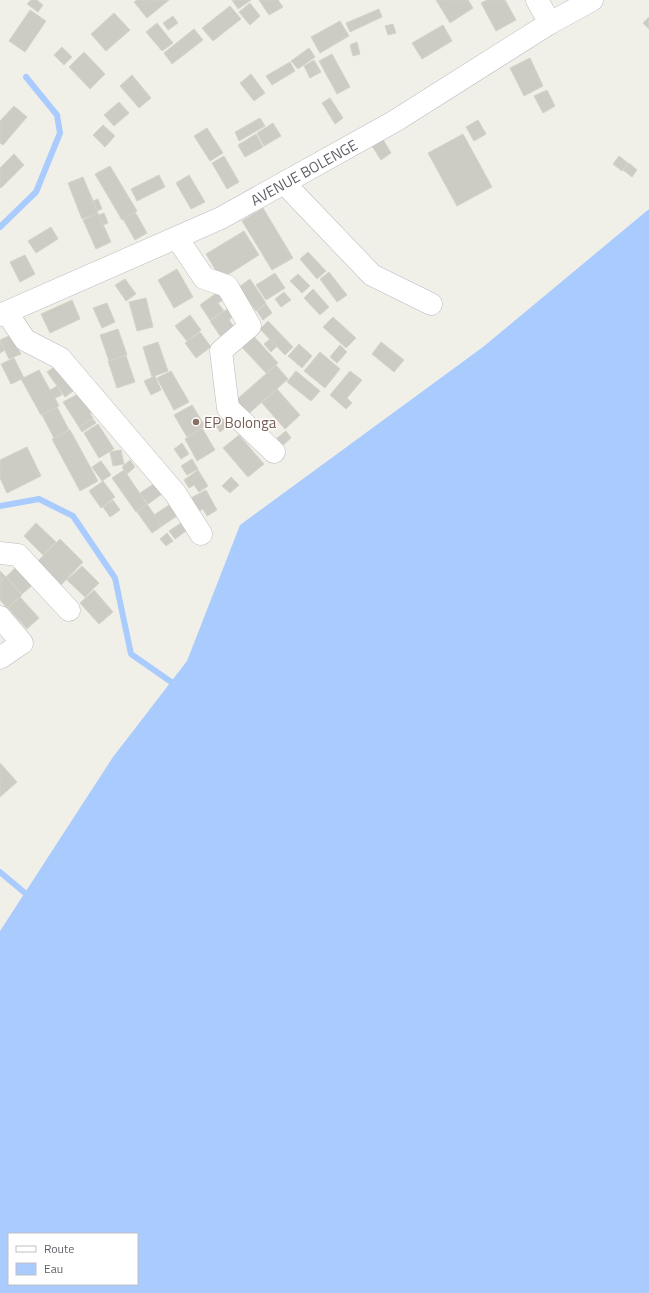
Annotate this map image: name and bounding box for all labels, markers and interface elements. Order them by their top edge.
street label: AVENUE BOLENGE [246,133,361,211]
place label: EP Bolonga [204,411,277,434]
marker: EP Bolonga [191,417,201,427]
legend [8,1233,138,1285]
text: Route [44,1239,74,1258]
text: Eau [44,1259,63,1278]

